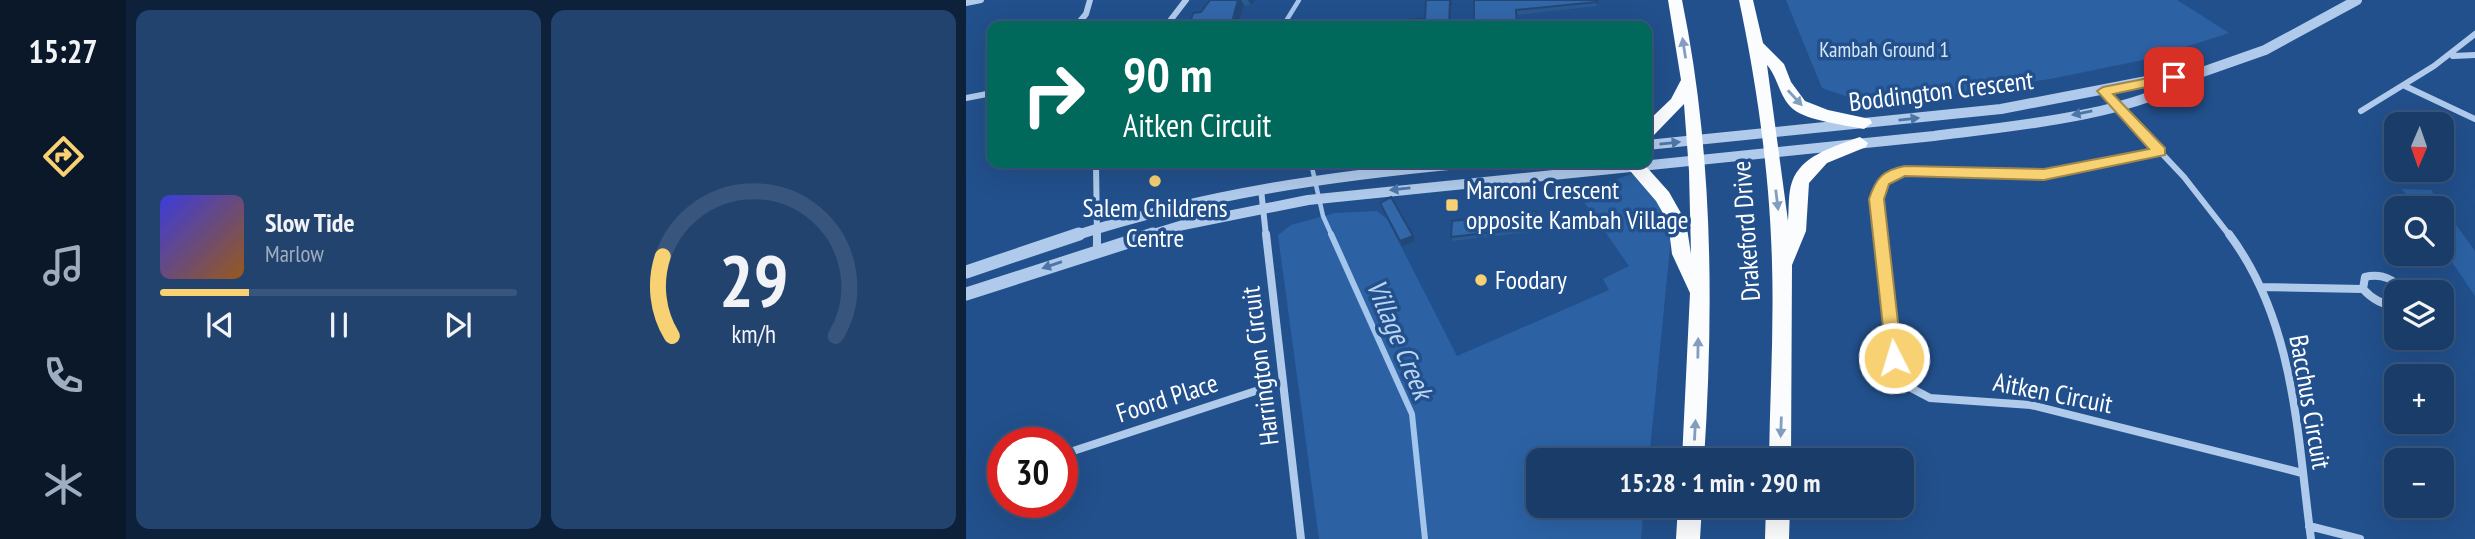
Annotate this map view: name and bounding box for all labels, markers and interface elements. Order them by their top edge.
text: 15:27 [28,30,98,72]
park label: Kambah Ground 1 [1819,36,1949,63]
one-way arrow [1678,37,1689,59]
text: 90 m [1123,42,1212,106]
pin [2144,47,2204,107]
icon: right [1008,49,1099,140]
icon: arrive [2155,58,2193,96]
street label: Boddington Crescent [1847,63,2035,118]
one-way arrow [1787,89,1803,107]
text: Aitken Circuit [1123,104,1271,146]
one-way arrow [2071,107,2093,118]
north arrow [2384,112,2454,182]
map controls [2384,112,2454,518]
one-way arrow [1898,113,1920,124]
icon: directions [39,132,88,181]
one-way arrow [1660,137,1682,148]
street label: Drakeford Drive [1724,160,1767,302]
marker: Salem Childrens Centre [1147,173,1163,189]
place label: Marconi Crescent opposite Kambah Village [1466,173,1688,236]
one-way arrow [1389,184,1411,195]
one-way arrow [1772,189,1783,211]
place label: Salem Childrens Centre [1082,191,1228,254]
button: search [2384,196,2454,266]
marker: Marconi Crescent opposite Kambah Village [1444,197,1460,213]
text: Slow Tide [265,206,355,239]
text: 29 [719,232,788,326]
text: Marlow [265,239,324,268]
icon: music [39,241,88,290]
one-way arrow [1042,260,1063,271]
place label: Foodary [1495,263,1567,296]
marker: Foodary [1473,272,1489,288]
water label: Village Creek [1359,273,1443,407]
button: layers [2384,280,2454,350]
street label: Harrington Circuit [1233,285,1286,447]
icon: previous [201,306,239,344]
icon: pause [320,306,358,344]
icon: next [439,306,477,344]
text: km/h [731,317,776,349]
position arrow [1857,321,1931,395]
street label: Bacchus Circuit [2282,332,2339,472]
one-way arrow [1692,337,1704,359]
icon: phone [39,351,88,400]
button: + [2384,364,2454,434]
street label: Aitken Circuit [1991,365,2115,420]
street label: Foord Place [1112,366,1222,429]
one-way arrow [1775,416,1787,438]
one-way arrow [1690,418,1701,440]
speed limit sign: 30 [987,427,1078,518]
button: − [2384,448,2454,518]
icon: climate [39,460,88,509]
text: 15:28 · 1 min · 290 m [1620,466,1820,499]

